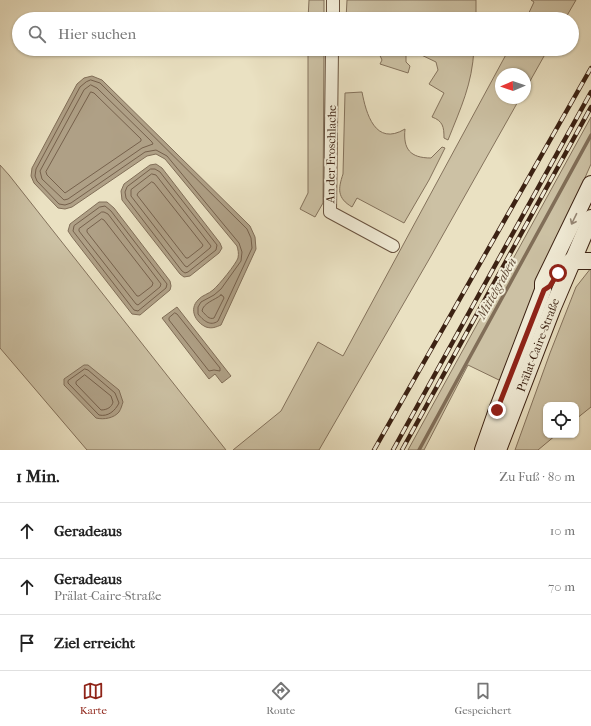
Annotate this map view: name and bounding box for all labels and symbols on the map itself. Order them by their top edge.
north arrow [495,68,531,104]
street label: An der Froschlache [323,105,339,204]
one-way arrow [570,213,577,225]
water label: Mittelgraben [473,255,519,322]
route start [549,264,567,282]
street label: Prälat-Caire-Straße [514,296,562,394]
route end [488,401,506,419]

